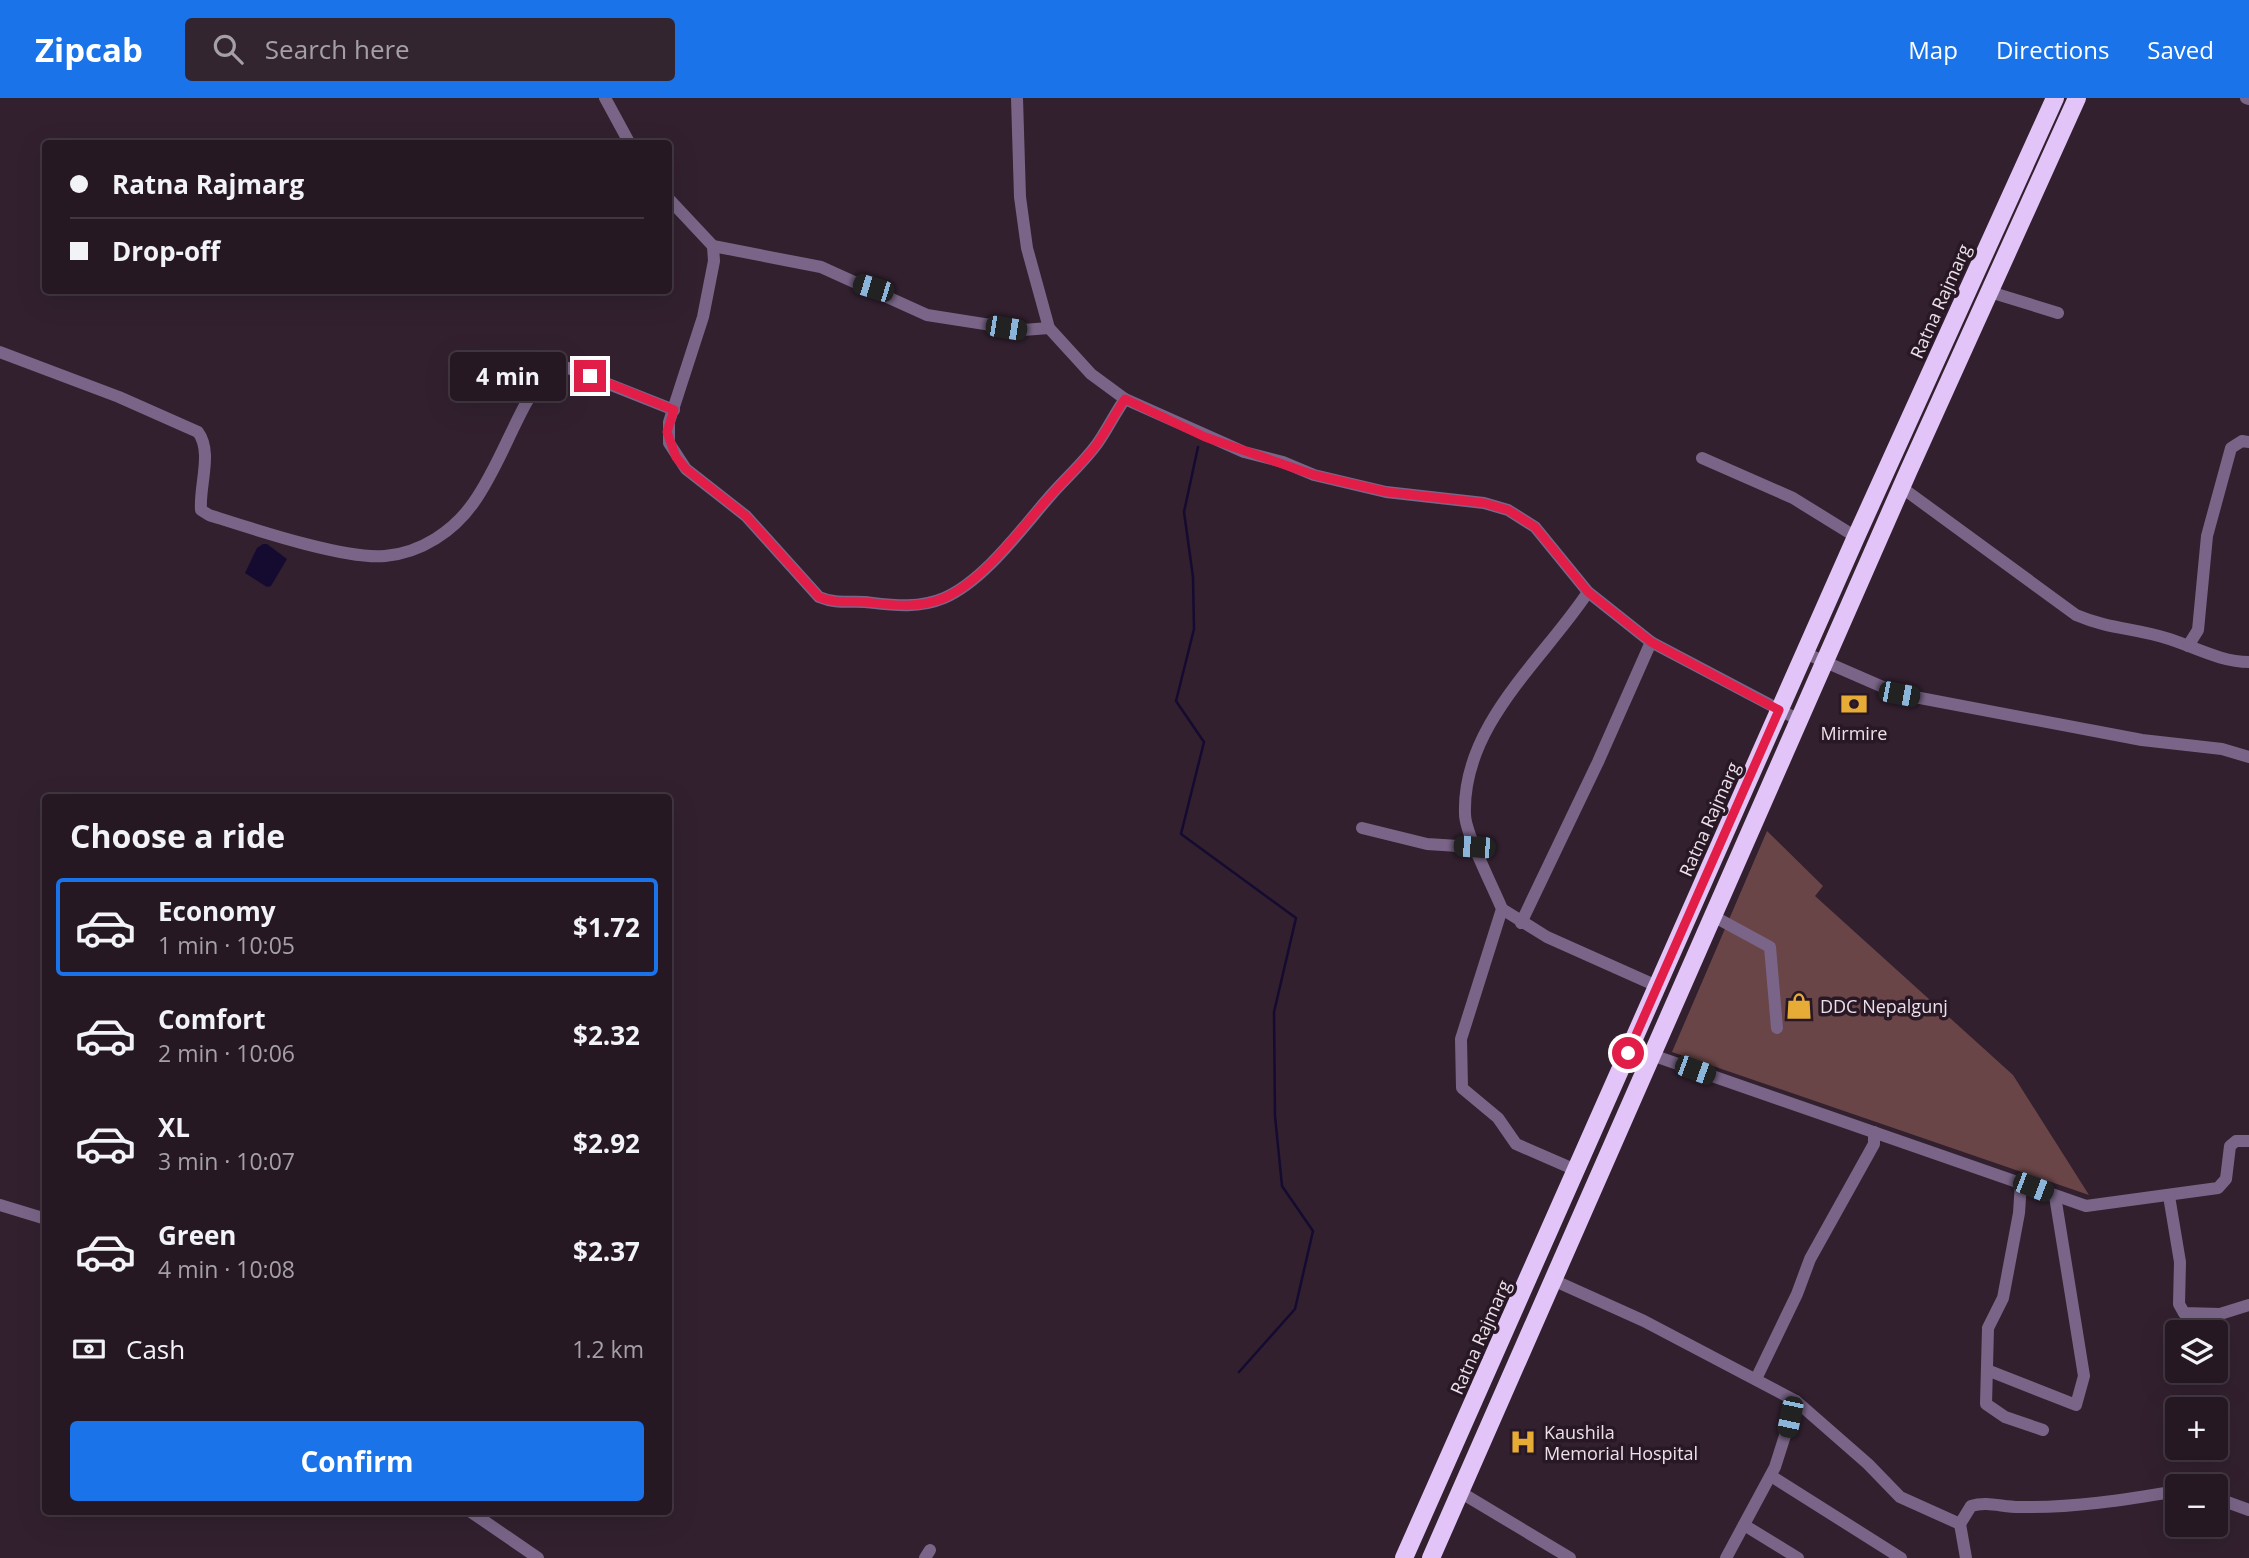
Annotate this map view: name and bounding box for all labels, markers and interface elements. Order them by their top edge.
search box [185,18,675,81]
text: Zipcab [35,27,143,72]
icon: search [209,30,247,68]
text: Search here [265,31,410,67]
text: Map [1908,33,1958,66]
text: Directions [1996,33,2109,66]
text: Saved [2147,33,2214,66]
text: Ratna Rajmarg [112,166,304,202]
text: Drop-off [112,233,220,269]
street label: Ratna Rajmarg [1904,240,1976,362]
car [850,272,897,304]
car [984,314,1029,342]
callout: 4 min [450,352,566,400]
text: 4 min [476,360,540,392]
route end [574,360,606,392]
car [1877,680,1922,708]
bank icon: Mirmire [1839,689,1869,719]
place label: Mirmire [1821,721,1887,745]
street label: Ratna Rajmarg [1673,758,1745,880]
text: Choose a ride [70,814,285,857]
car [1453,835,1496,859]
text: Economy [158,893,276,929]
icon: car [74,896,137,959]
text: $1.72 [573,909,640,945]
text: 1 min · 10:05 [158,929,295,961]
shop icon: DDC Nepalgunj [1784,991,1814,1021]
place label: DDC Nepalgunj [1820,994,1948,1018]
text: Comfort [158,1001,265,1037]
icon: car [74,1004,137,1067]
text: $2.32 [573,1017,640,1053]
text: 2 min · 10:06 [158,1037,295,1069]
route start [1612,1037,1644,1069]
car [1672,1053,1719,1087]
text: XL [158,1109,190,1145]
icon: car [74,1112,137,1175]
text: $2.92 [573,1125,640,1161]
text: 3 min · 10:07 [158,1145,295,1177]
car [2010,1170,2057,1204]
text: Green [158,1217,236,1253]
icon: car [74,1220,137,1283]
text: $2.37 [573,1233,640,1269]
text: 4 min · 10:08 [158,1253,295,1285]
street label: Ratna Rajmarg [1444,1276,1516,1398]
map controls [2165,1320,2228,1537]
button: layers [2165,1320,2228,1383]
icon: cash [70,1330,108,1368]
text: Cash [126,1331,185,1367]
text: 1.2 km [572,1333,644,1365]
car [1776,1394,1805,1440]
button: + [2165,1397,2228,1460]
place label: Kaushila Memorial Hospital [1544,1420,1698,1465]
button: Confirm [70,1421,644,1501]
hospital icon: Kaushila Memorial Hospital [1508,1427,1538,1457]
button: − [2165,1474,2228,1537]

